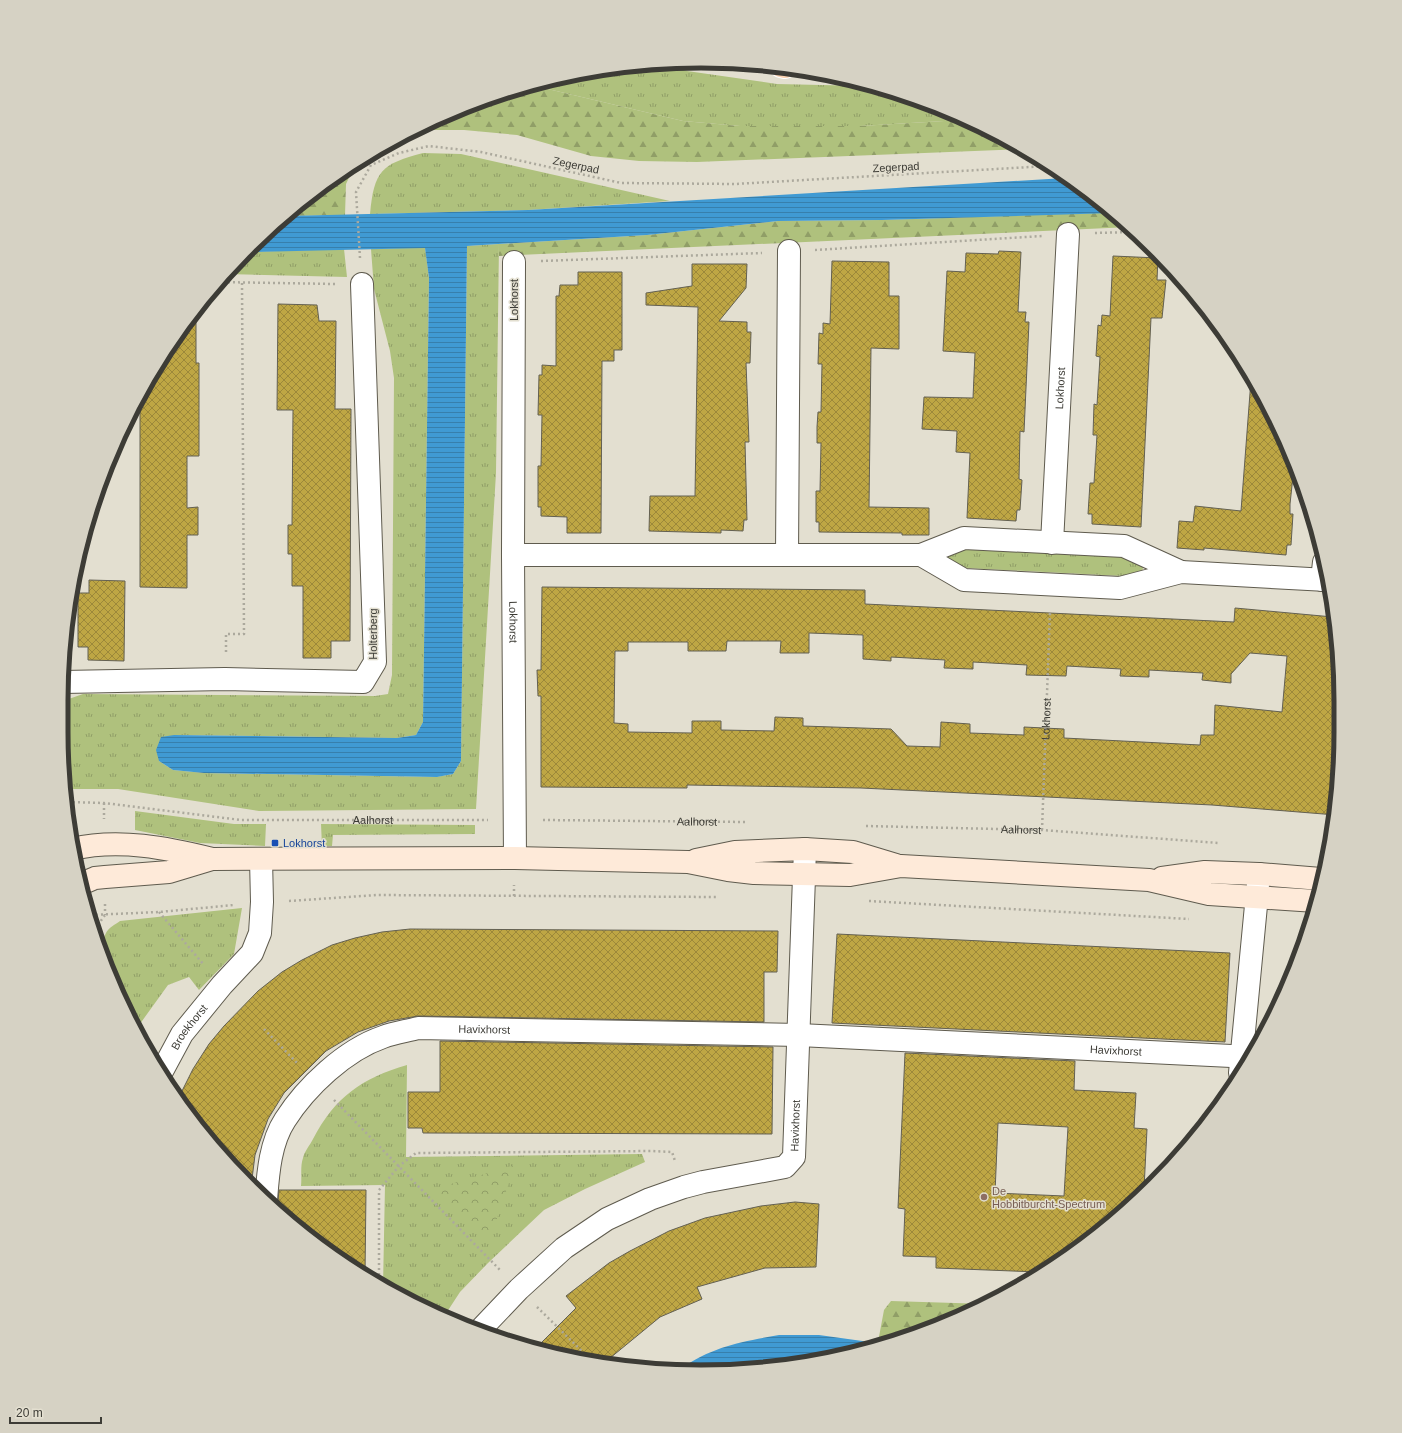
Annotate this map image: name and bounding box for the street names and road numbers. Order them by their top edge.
street label: Zegerpad [552,154,600,176]
street label: Zegerpad [872,160,920,174]
street label: Lokhorst [508,279,520,321]
street label: Lokhorst [1053,367,1067,410]
street label: Lokhorst [507,601,520,643]
street label: Holterberg [367,608,379,660]
street label: Lokhorst [1039,698,1053,740]
street label: Aalhorst [353,814,393,826]
street label: Aalhorst [677,815,717,828]
street label: Aalhorst [1001,823,1041,836]
street label: Broekhorst [169,1002,210,1052]
street label: Havixhorst [458,1023,510,1036]
street label: Havixhorst [1090,1043,1142,1058]
street label: Havixhorst [788,1099,802,1152]

